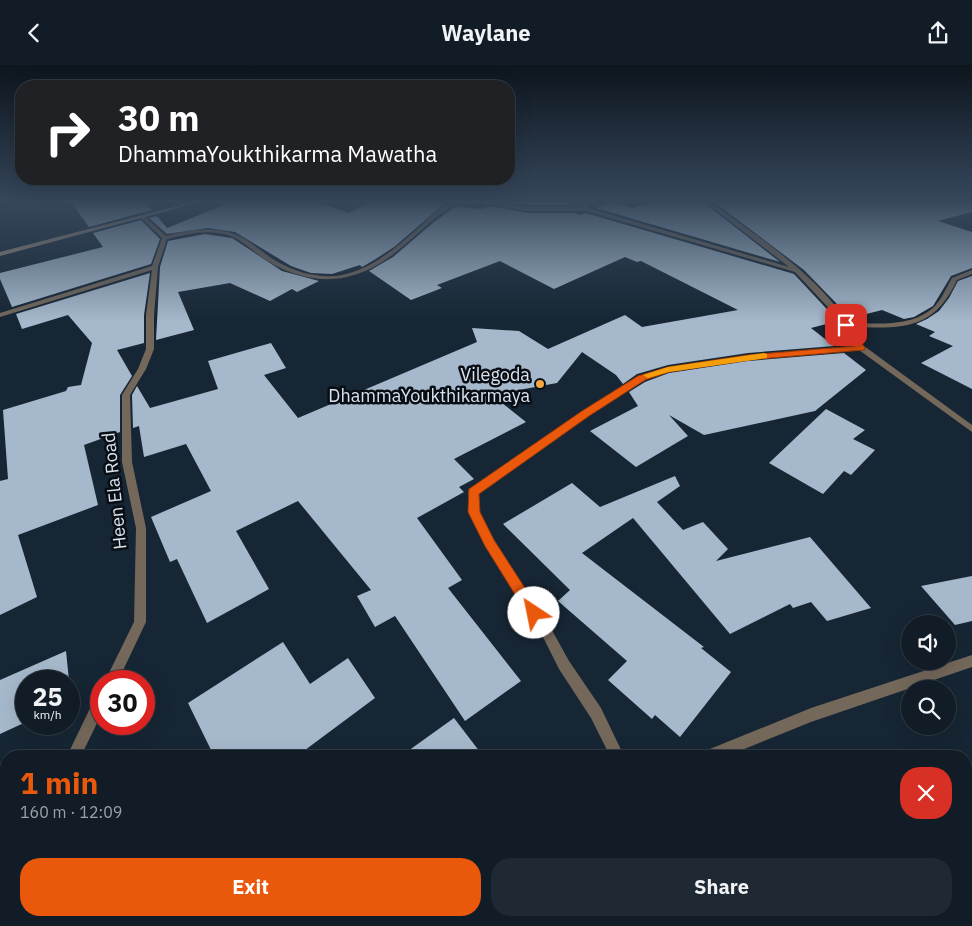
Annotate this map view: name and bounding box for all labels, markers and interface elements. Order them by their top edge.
text: Waylane [441,18,531,47]
icon: back [20,19,48,47]
icon: share [924,19,952,47]
text: 30 m [118,95,200,141]
icon: right [35,100,100,165]
text: DhammaYoukthikarma Mawatha [118,139,437,168]
pin [825,304,867,346]
icon: arrive [832,311,860,339]
place label: Vilegoda DhammaYoukthikarmaya [328,363,530,407]
marker: Vilegoda DhammaYoukthikarmaya [534,378,546,390]
street label: Heen Ela Road [96,431,132,551]
position arrow [507,586,559,638]
map controls [901,615,956,735]
button: sound [901,615,956,670]
speed limit sign: 30 [90,670,155,735]
text: 25 [32,680,63,713]
button: search [901,680,956,735]
text: km/h [33,707,62,722]
text: 1 min [20,763,98,802]
button: close [900,767,952,819]
text: 160 m · 12:09 [20,802,122,822]
button: Exit [20,858,481,916]
button: Share [491,858,952,916]

